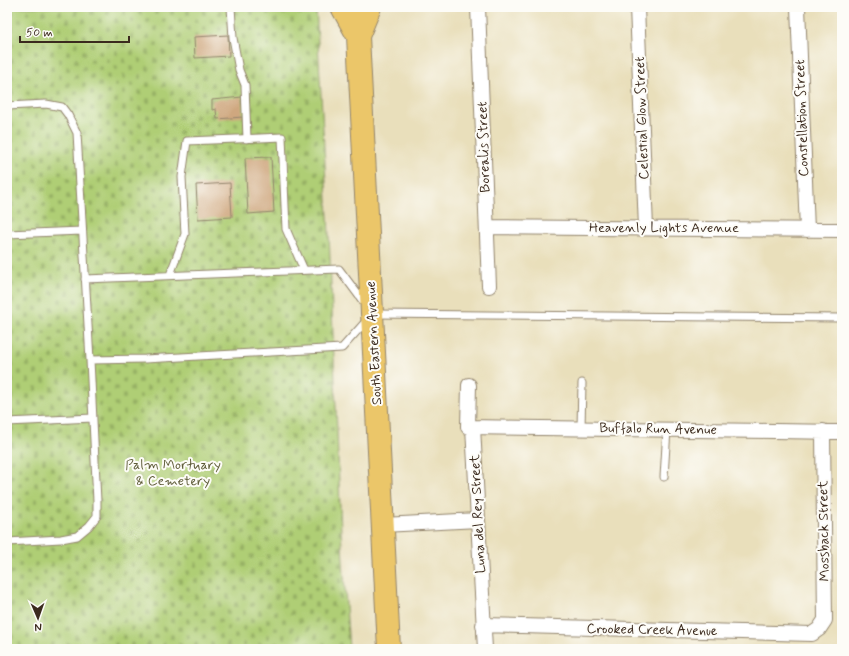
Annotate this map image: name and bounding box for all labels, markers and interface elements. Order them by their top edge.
scale bar [20,18,129,44]
text: 50 m [26,25,53,41]
street label: Celestial Glow Street [631,56,653,180]
street label: Constellation Street [791,59,813,177]
street label: Borealis Street [473,101,495,193]
street label: Heavenly Lights Avenue [589,219,739,237]
street label: South Eastern Avenue [362,281,386,405]
street label: Buffalo Run Avenue [599,419,717,439]
street label: Luna del Rey Street [466,453,490,574]
park label: Palm Mortuary & Cemetery [125,456,221,490]
street label: Mossback Street [814,480,834,582]
north arrow [18,598,58,638]
text: N [34,620,42,634]
street label: Crooked Creek Avenue [586,620,718,640]

